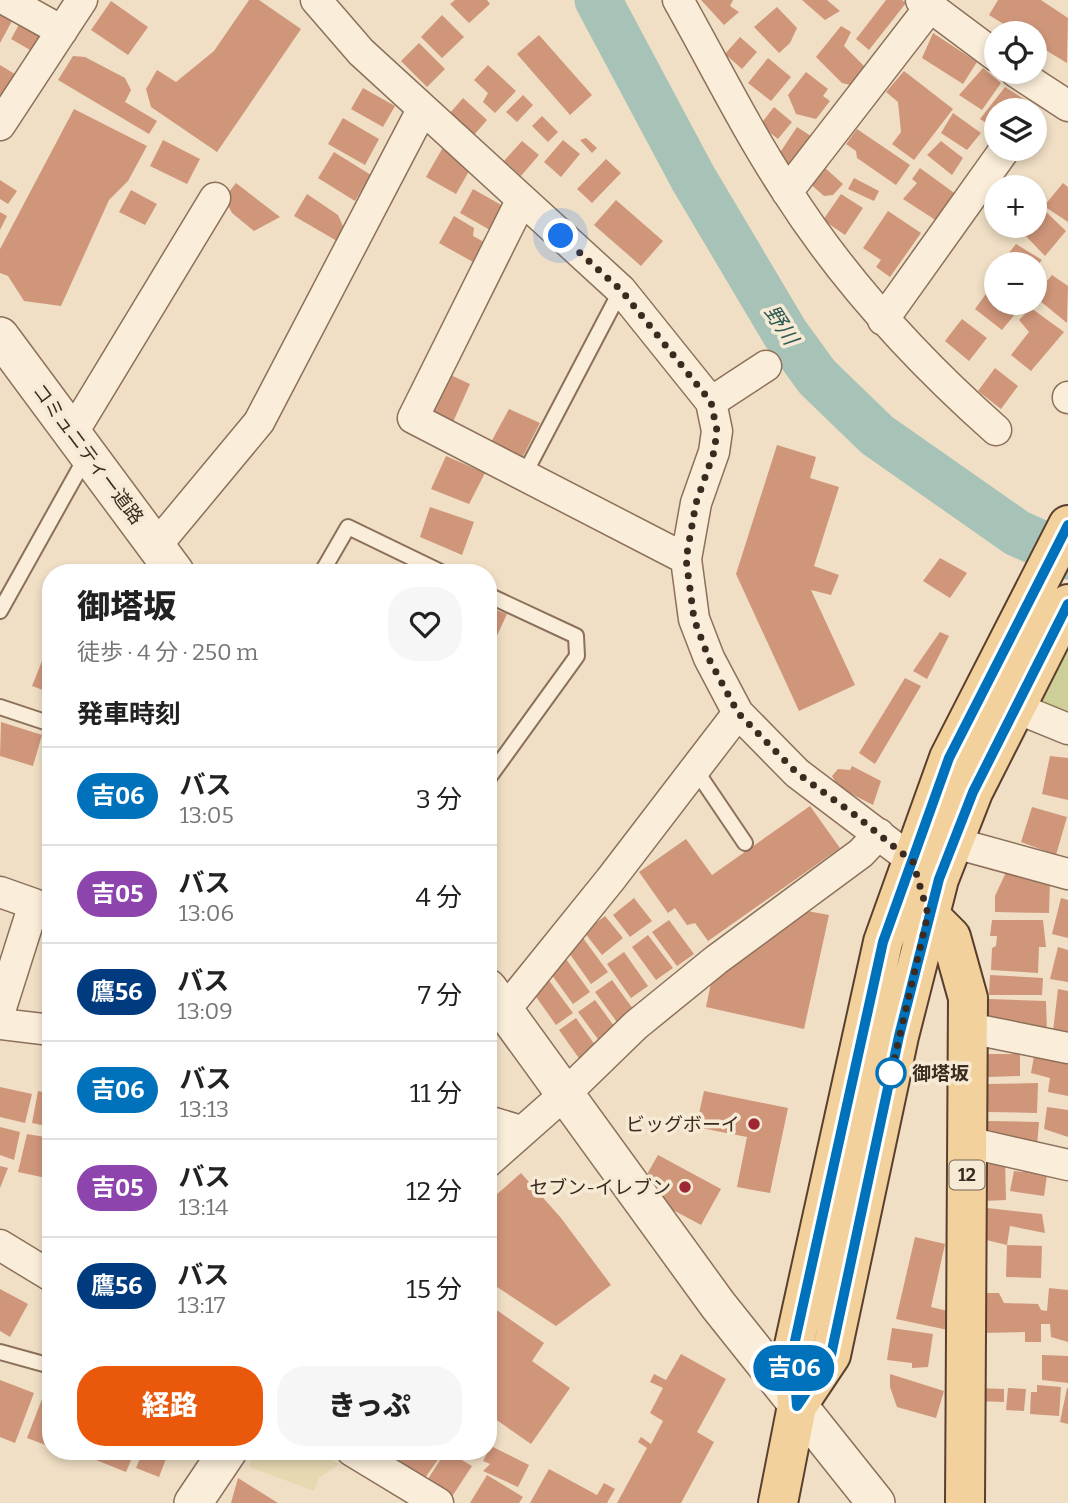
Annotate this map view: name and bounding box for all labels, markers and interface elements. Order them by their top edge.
map controls [984,21,1047,315]
button: locate [984,21,1047,84]
button: layers [984,98,1047,161]
button: + [984,175,1047,238]
your location [543,218,578,253]
button: − [984,252,1047,315]
water label: 野川 [759,300,804,351]
street label: コミュニティー道路 [28,379,148,529]
text: 御塔坂 [77,587,176,627]
button: heart [388,587,462,661]
text: 徒歩 · 4 分 · 250 m [77,638,258,666]
text: 発車時刻 [77,699,181,730]
text: バス [179,770,231,801]
text: 吉06 [91,782,144,810]
text: 3 分 [416,784,462,815]
text: 13:05 [179,801,234,829]
text: バス [178,868,230,899]
text: 吉05 [91,880,143,908]
text: 4 分 [416,882,462,913]
text: 13:06 [178,899,234,927]
text: バス [177,966,229,997]
text: 鷹56 [91,978,142,1006]
text: 7 分 [418,980,462,1011]
text: 13:09 [177,997,233,1025]
marker: 御塔坂 [876,1058,906,1088]
place label: 御塔坂 [912,1062,969,1085]
text: バス [179,1064,231,1095]
text: 吉06 [91,1076,144,1104]
text: 11 分 [410,1078,462,1109]
text: 13:13 [179,1095,229,1123]
place label: ビッグボーイ [626,1113,740,1136]
marker: ビッグボーイ [746,1116,762,1132]
road number: 12 [950,1160,984,1190]
text: バス [178,1162,230,1193]
text: 吉05 [91,1174,143,1202]
text: 12 分 [406,1176,462,1207]
place label: セブン-イレブン [529,1176,671,1199]
marker: セブン-イレブン [677,1179,693,1195]
text: 13:14 [178,1193,228,1221]
text: バス [177,1260,229,1291]
text: 鷹56 [91,1272,142,1300]
text: 15 分 [406,1274,462,1305]
text: 13:17 [177,1291,225,1319]
line badge: 吉06 [754,1345,834,1391]
text: 吉06 [767,1354,821,1382]
button: 経路 [77,1366,263,1446]
button: きっぷ [277,1366,462,1446]

